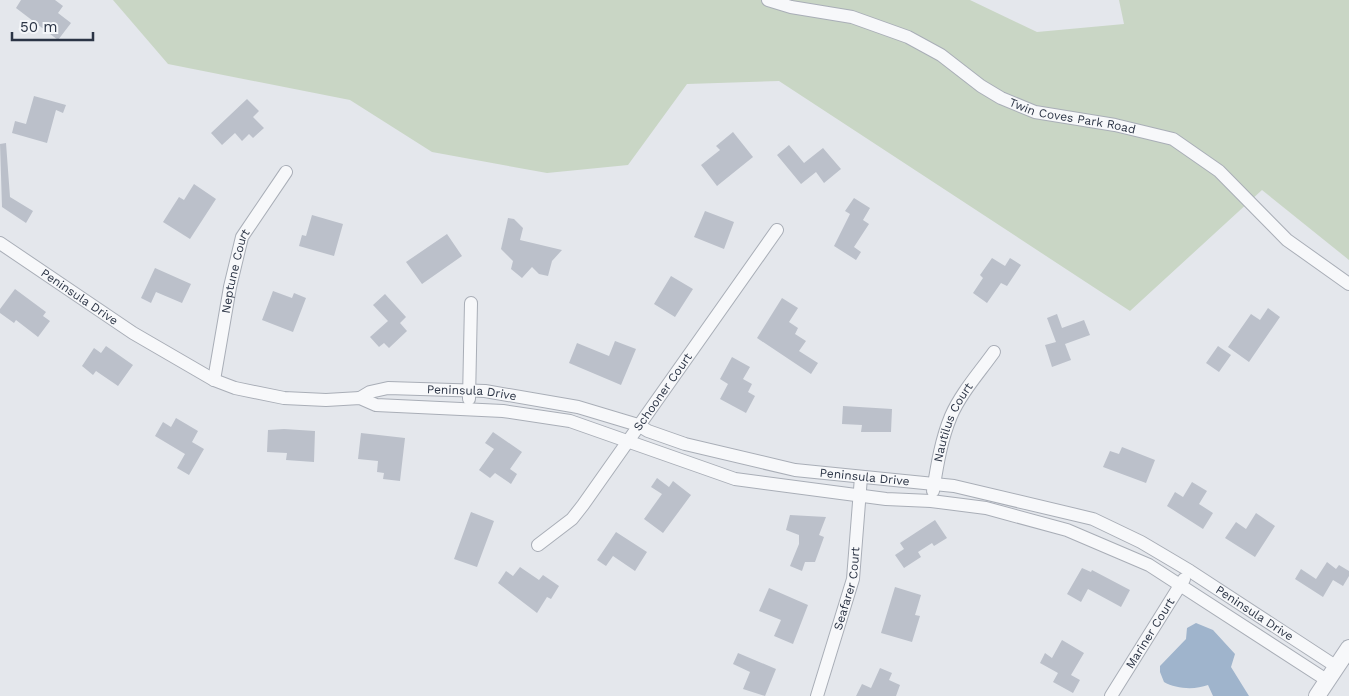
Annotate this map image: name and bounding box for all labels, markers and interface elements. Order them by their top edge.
scale bar [12,10,94,42]
text: 50 m [20,18,57,36]
street label: Twin Coves Park Road [1007,95,1137,137]
street label: Neptune Court [219,226,253,314]
street label: Peninsula Drive [38,266,121,328]
street label: Schooner Court [631,350,695,433]
street label: Nautilus Court [931,380,976,463]
street label: Peninsula Drive [427,382,518,403]
street label: Peninsula Drive [819,466,910,488]
street label: Seafarer Court [831,546,863,632]
street label: Peninsula Drive [1213,583,1296,644]
street label: Mariner Court [1123,595,1177,671]

